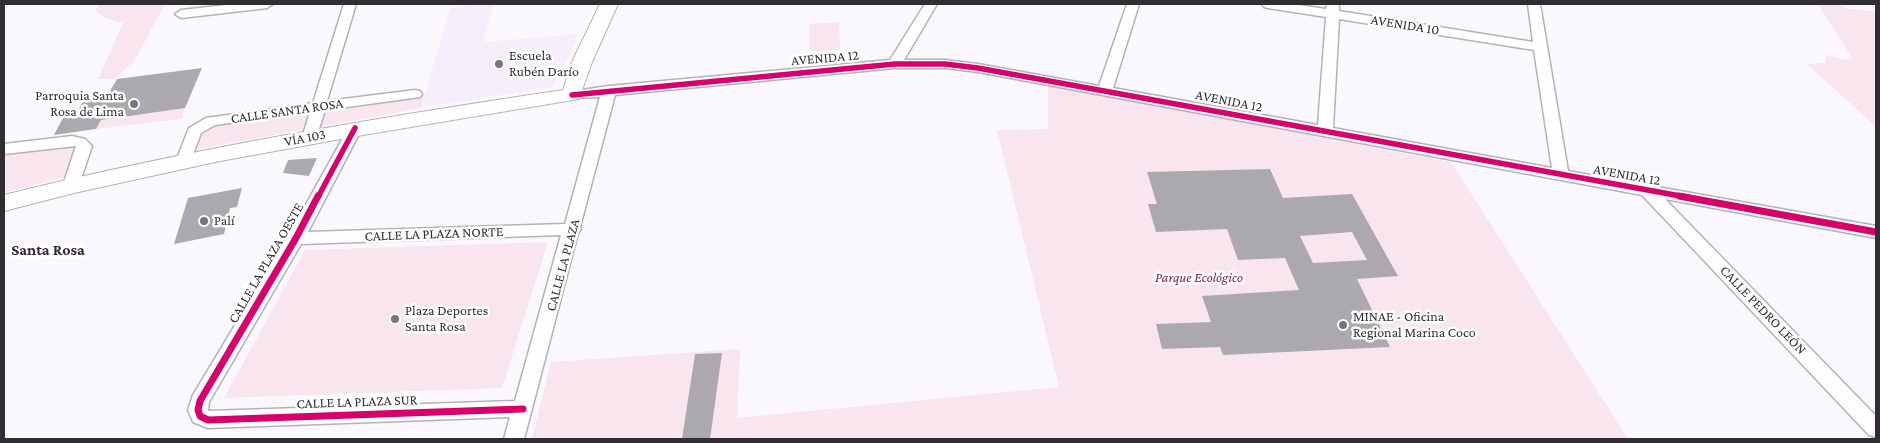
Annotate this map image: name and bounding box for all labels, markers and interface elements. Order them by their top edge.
street label: AVENIDA 10 [1370,11,1440,39]
street label: AVENIDA 12 [790,47,860,69]
place label: Escuela Rubén Darío [509,48,579,80]
marker: Escuela Rubén Darío [493,58,505,70]
street label: AVENIDA 12 [1194,86,1264,116]
place label: Parroquia Santa Rosa de Lima [35,88,124,120]
street label: CALLE SANTA ROSA [230,95,344,127]
marker: Parroquia Santa Rosa de Lima [128,98,140,110]
street label: VÍA 103 [283,126,327,150]
street label: AVENIDA 12 [1592,161,1662,189]
street label: CALLE LA PLAZA OESTE [225,200,307,326]
place label: Palí [214,213,235,229]
marker: Palí [198,215,210,227]
street label: CALLE LA PLAZA [543,217,583,313]
street label: CALLE LA PLAZA NORTE [364,223,504,245]
district label: Santa Rosa [11,240,85,260]
street label: CALLE PEDRO LEÓN [1716,262,1810,358]
park label: Parque Ecológico [1155,270,1243,286]
place label: Plaza Deportes Santa Rosa [405,303,488,336]
place label: MINAE - Oficina Regional Marina Coco [1353,309,1476,342]
marker: Plaza Deportes Santa Rosa [389,313,401,325]
marker: MINAE - Oficina Regional Marina Coco [1337,319,1349,331]
street label: CALLE LA PLAZA SUR [296,391,418,413]

